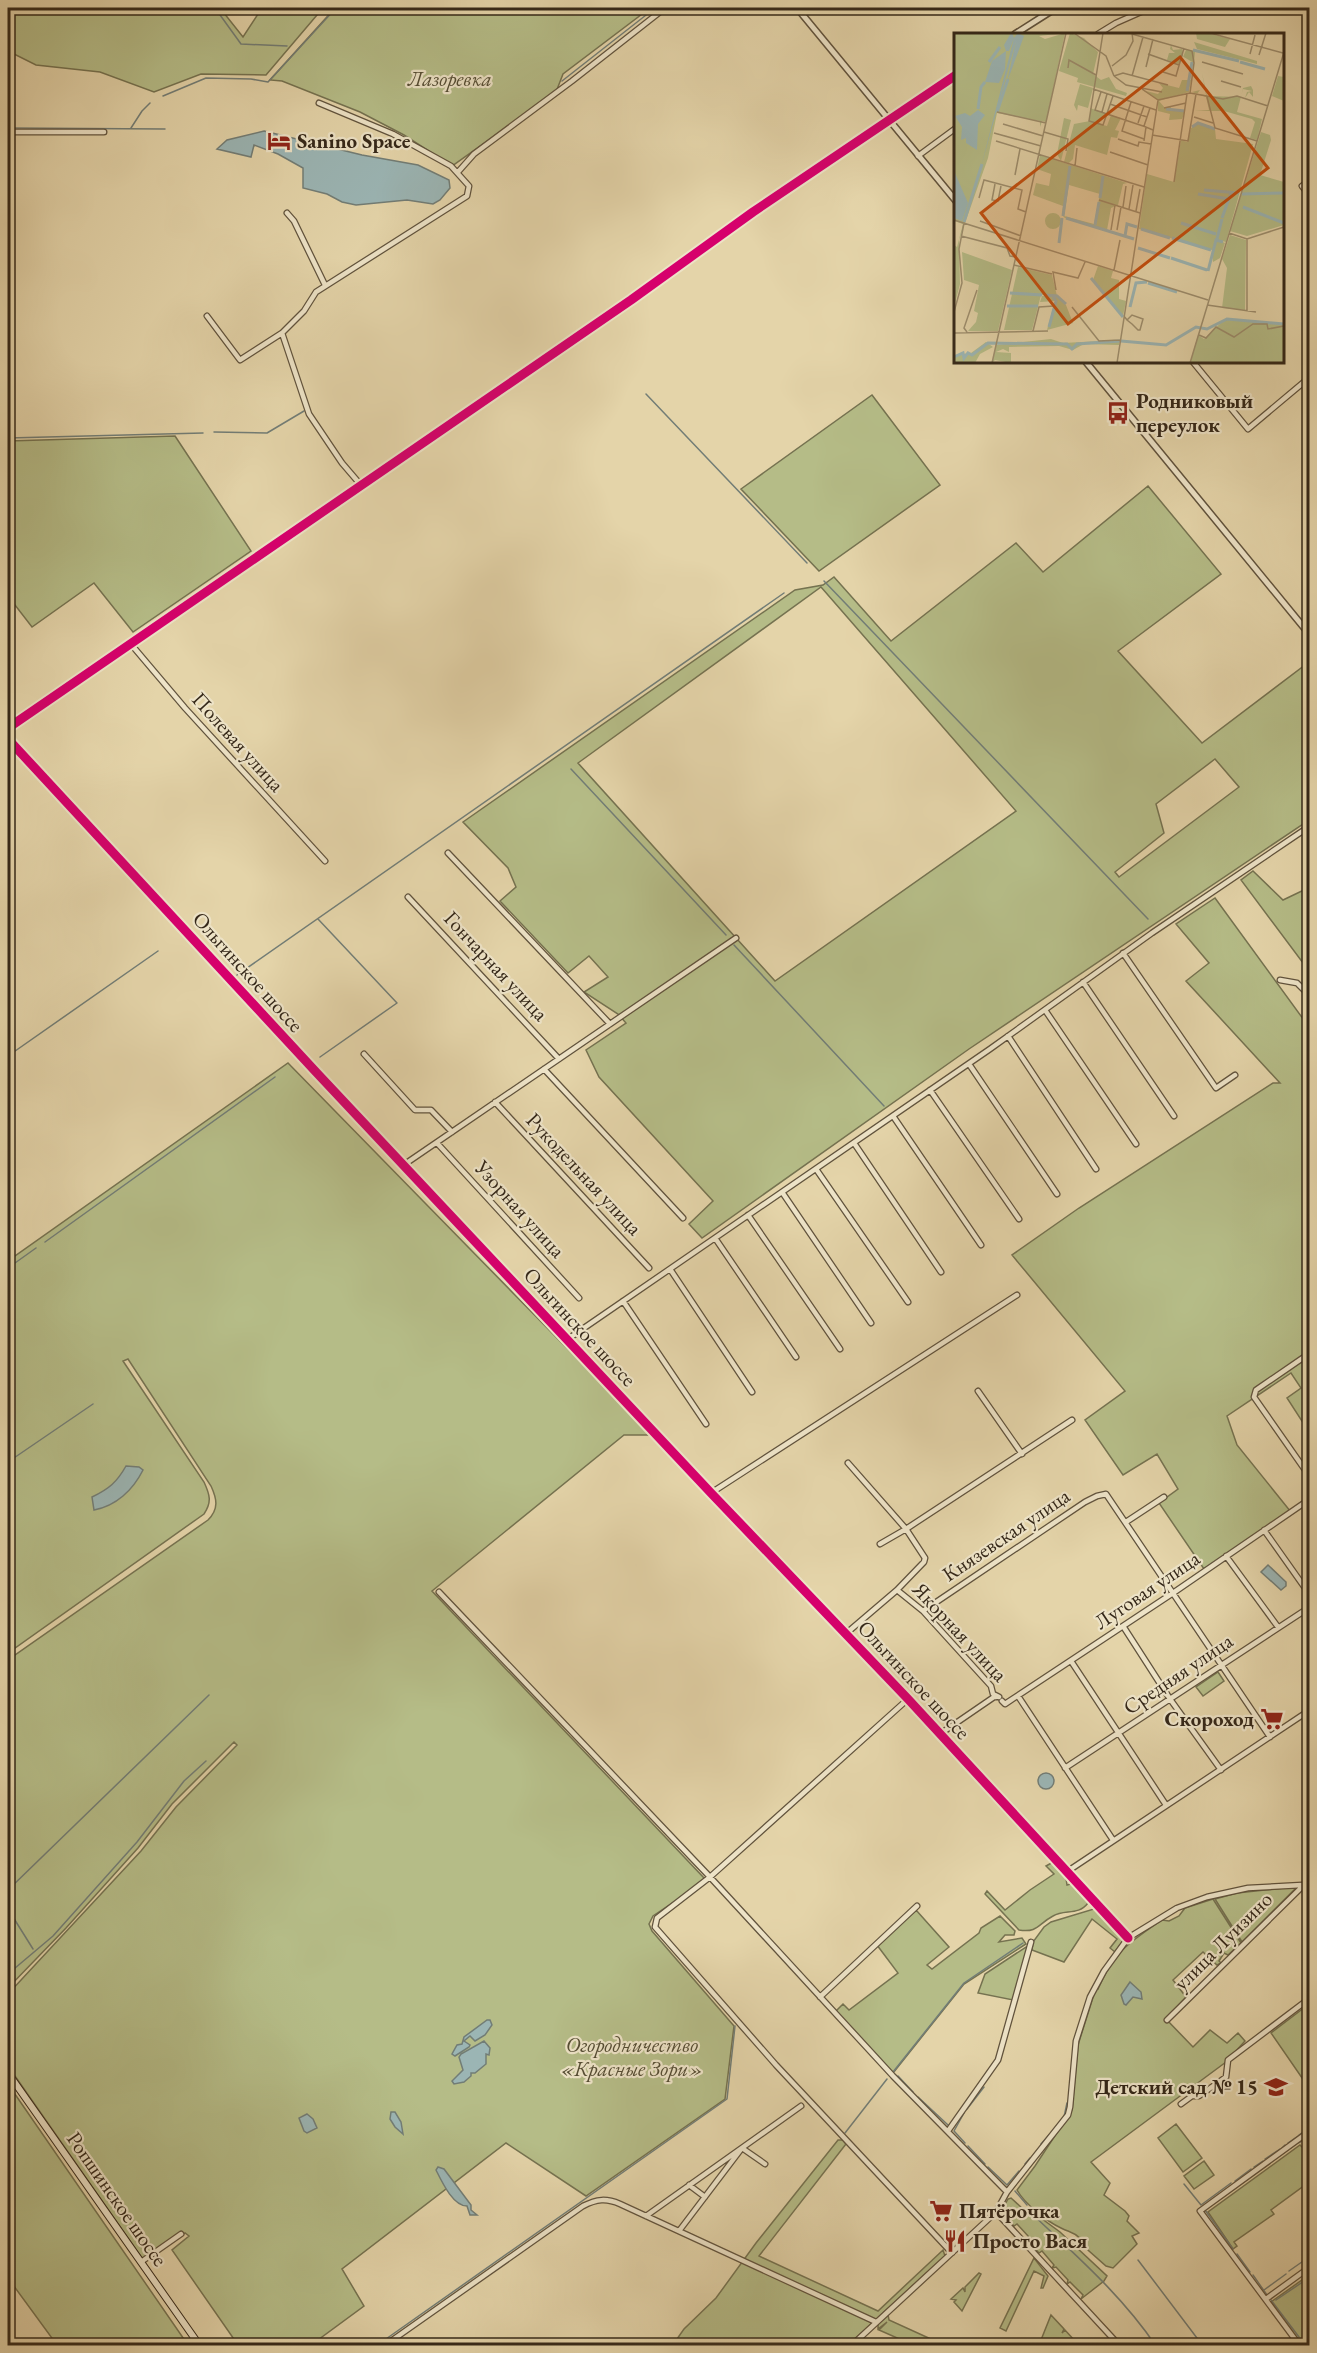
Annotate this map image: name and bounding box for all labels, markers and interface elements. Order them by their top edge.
inset map [954,33,1284,363]
park label: Лазоревка [407,65,492,92]
place label: Sanino Space [297,127,411,154]
hotel icon: Sanino Space [266,128,292,154]
place label: Родниковый переулок [1136,387,1253,438]
bus stop icon: Родниковый переулок [1105,400,1131,426]
street label: Полевая улица [186,686,291,798]
street label: Гончарная улица [438,905,555,1027]
street label: Ольгинское шоссе [187,906,310,1038]
street label: Рукодельная улица [521,1107,649,1241]
street label: Узорная улица [469,1153,572,1264]
street label: Ольгинское шоссе [518,1261,642,1392]
street label: Князевская улица [937,1482,1075,1587]
street label: Луговая улица [1089,1544,1205,1635]
street label: Якорная улица [907,1575,1014,1688]
street label: Ольгинское шоссе [852,1614,976,1745]
street label: Средняя улица [1118,1627,1238,1720]
place label: Скороход [1165,1705,1254,1732]
supermarket icon: Скороход [1259,1706,1285,1732]
street label: улица Луизино [1168,1886,1278,1996]
park label: Огородничество «Красные Зори» [561,2031,703,2082]
place label: Детский сад № 15 [1095,2073,1258,2100]
school or university icon: Детский сад № 15 [1263,2074,1289,2100]
street label: Ропшинское шоссе [61,2126,174,2271]
place label: Пятёрочка [959,2197,1060,2224]
supermarket icon: Пятёрочка [928,2198,954,2224]
place label: Просто Вася [973,2227,1087,2254]
restaurant icon: Просто Вася [942,2228,968,2254]

